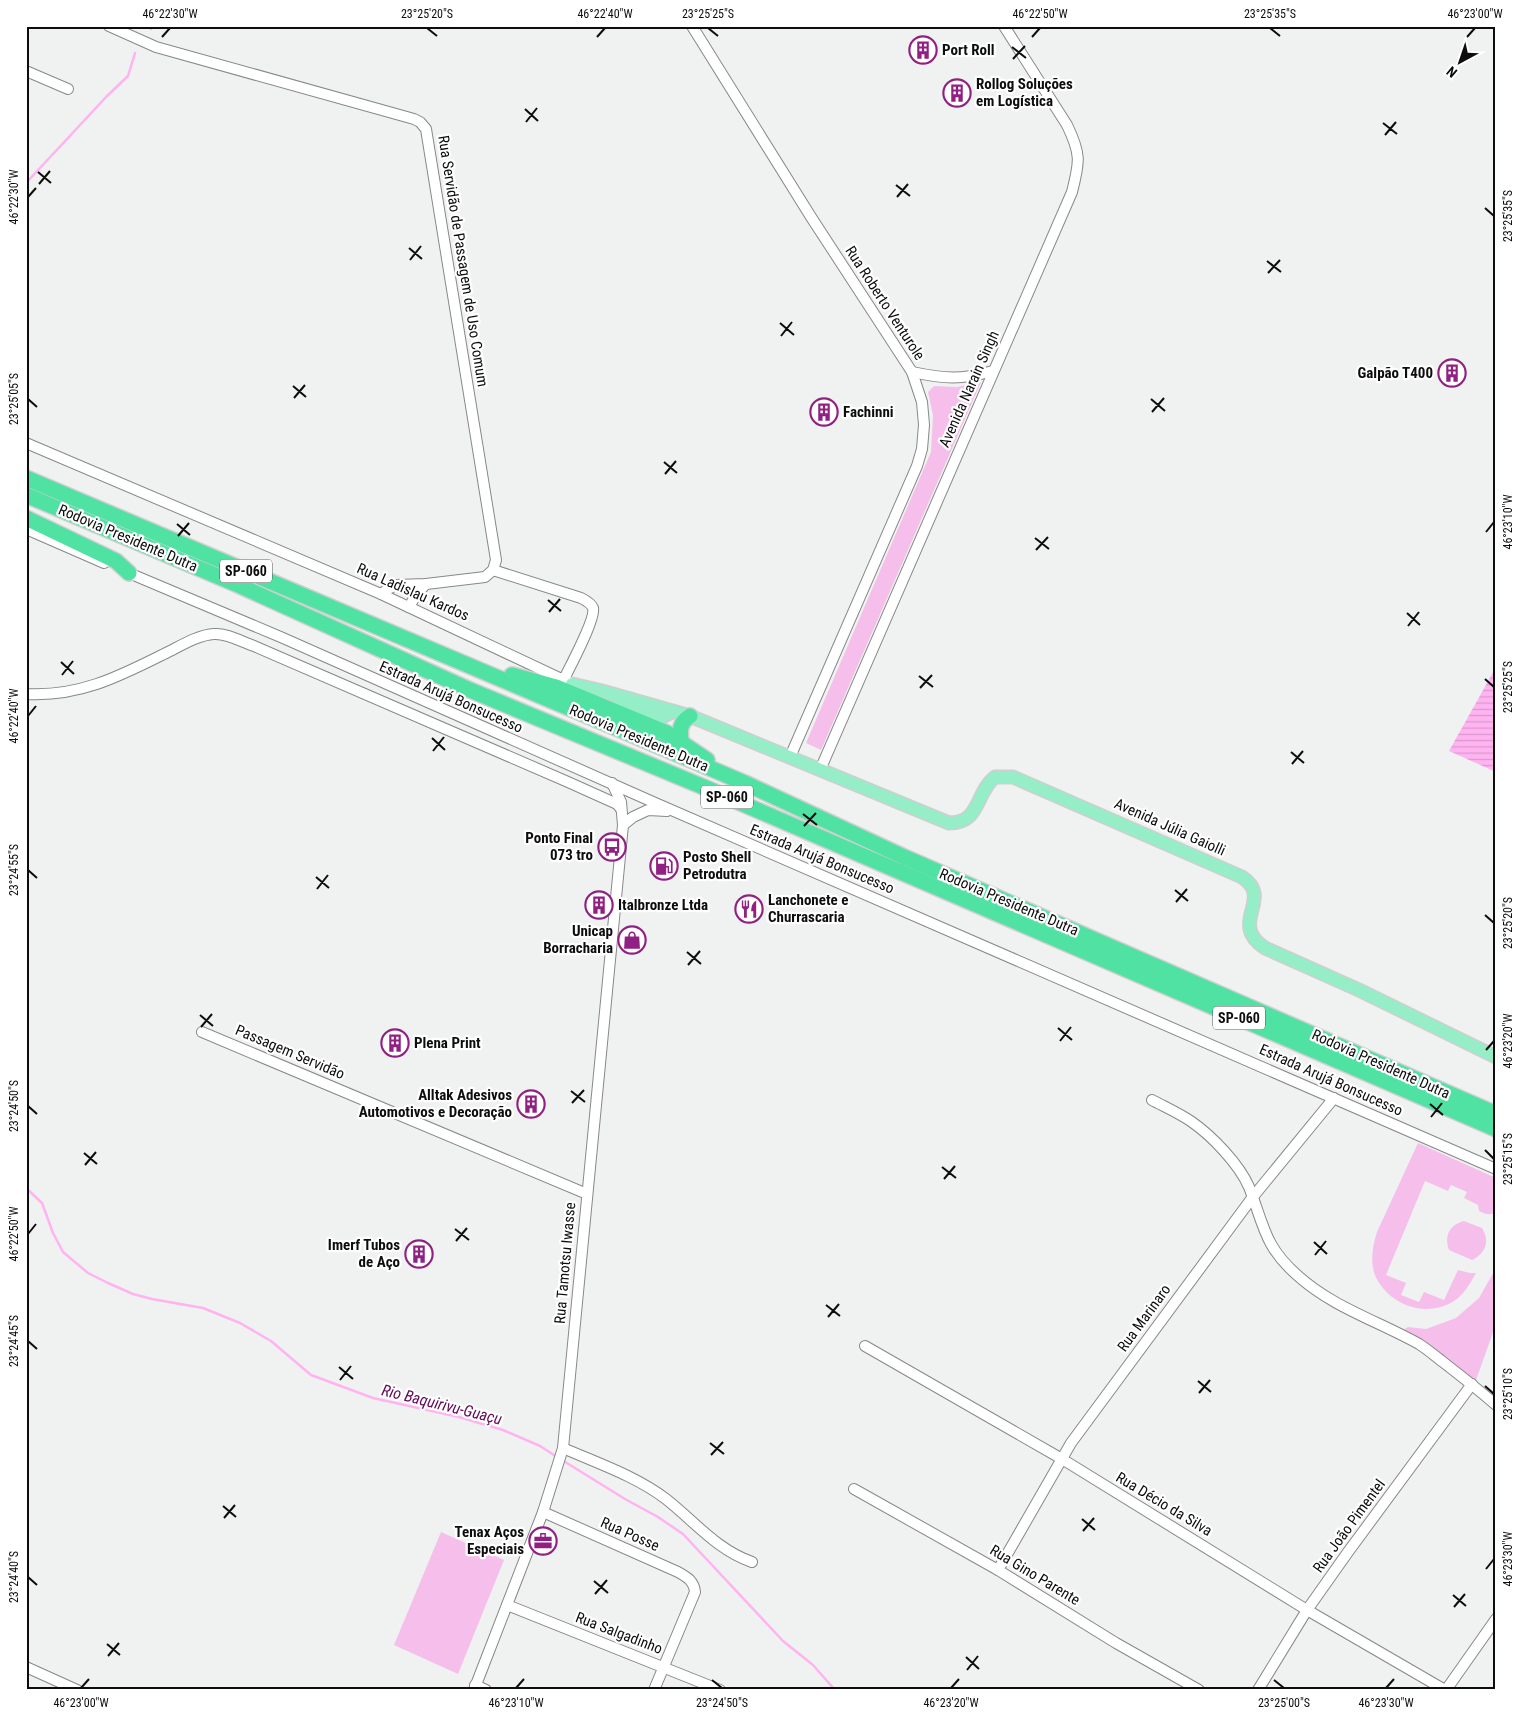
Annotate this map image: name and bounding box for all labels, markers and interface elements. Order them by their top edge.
text: 46°22'30"W [142,7,198,21]
text: 23°25'20"S [401,7,453,21]
text: 46°22'40"W [577,7,633,21]
text: 23°25'25"S [682,7,734,21]
text: 46°22'50"W [1012,7,1068,21]
text: 23°25'35"S [1244,7,1296,21]
text: 46°23'00"W [1447,7,1503,21]
building icon: Port Roll [908,35,938,65]
north arrow [1434,38,1484,88]
place label: Port Roll [942,41,995,59]
text: N [1443,63,1460,81]
place label: Rollog Soluções em Logística [976,75,1073,110]
building icon: Rollog Soluções em Logística [942,78,972,108]
street label: Rua Servidão de Passagem de Uso Comum [434,134,492,388]
text: 46°22'30"W [7,169,21,225]
text: 23°25'35"S [1501,190,1515,242]
street label: Rua Roberto Venturole [841,243,929,363]
street label: Avenida Narain Singh [935,328,1003,450]
building icon: Galpão T400 [1437,358,1467,388]
place label: Galpão T400 [1358,364,1433,382]
text: 23°25'05"S [7,373,21,425]
building icon: Fachinni [809,397,839,427]
place label: Fachinni [843,403,894,421]
text: 46°23'10"W [1501,494,1515,550]
street label: Rodovia Presidente Dutra [56,501,200,575]
street label: Rua Ladislau Kardos [354,559,472,625]
road number: SP-060 [220,560,272,582]
street label: Estrada Arujá Bonsucesso [377,657,525,737]
text: 23°25'25"S [1501,661,1515,713]
text: 46°22'40"W [7,688,21,744]
street label: Rodovia Presidente Dutra [567,701,711,775]
road number: SP-060 [701,786,753,809]
street label: Avenida Júlia Gaiolli [1112,794,1228,860]
street label: Estrada Arujá Bonsucesso [747,820,897,898]
place label: Ponto Final 073 tro [525,829,593,864]
bus stop icon: Ponto Final 073 tro [597,832,627,862]
text: 23°24'55"S [7,844,21,896]
place label: Posto Shell Petrodutra [683,848,751,883]
fuel station icon: Posto Shell Petrodutra [649,851,679,881]
street label: Rodovia Presidente Dutra [937,865,1081,939]
building icon: Italbronze Ltda [584,890,614,920]
place label: Lanchonete e Churrascaria [768,891,848,926]
restaurant icon: Lanchonete e Churrascaria [734,894,764,924]
place label: Italbronze Ltda [618,896,708,914]
text: 23°25'20"S [1501,897,1515,949]
place label: Unicap Borracharia [543,922,613,957]
shop icon: Unicap Borracharia [617,925,647,955]
road number: SP-060 [1213,1006,1265,1030]
text: 46°23'20"W [1501,1013,1515,1069]
street label: Passagem Servidão [233,1021,347,1083]
street label: Rodovia Presidente Dutra [1309,1025,1453,1103]
building icon: Plena Print [380,1028,410,1058]
place label: Plena Print [414,1034,481,1052]
street label: Estrada Arujá Bonsucesso [1257,1040,1405,1120]
text: 23°24'50"S [7,1080,21,1132]
place label: Alltak Adesivos Automotivos e Decoração [359,1086,512,1121]
building icon: Alltak Adesivos Automotivos e Decoração [516,1089,546,1119]
text: 23°25'15"S [1501,1133,1515,1185]
street label: Rua Tamotsu Iwasse [551,1201,579,1325]
text: 46°22'50"W [7,1206,21,1262]
place label: Imerf Tubos de Aço [328,1236,400,1271]
building icon: Imerf Tubos de Aço [404,1239,434,1269]
street label: Rua Marinaro [1114,1281,1174,1355]
text: 23°24'45"S [7,1315,21,1367]
text: 23°25'10"S [1501,1368,1515,1420]
water label: Rio Baquirivu-Guaçu [380,1380,504,1429]
street label: Rua Décio da Silva [1113,1468,1215,1540]
street label: Rua João Pimentel [1309,1476,1389,1576]
street label: Rua Posse [598,1513,662,1555]
place label: Tenax Aços Especiais [455,1523,524,1558]
office icon: Tenax Aços Especiais [528,1526,558,1556]
text: 46°23'30"W [1501,1531,1515,1587]
street label: Rua Gino Parente [987,1541,1083,1609]
text: 23°24'40"S [7,1551,21,1603]
street label: Rua Salgadinho [573,1608,665,1658]
text: 46°23'00"W [53,1696,109,1710]
text: 46°23'10"W [488,1696,544,1710]
text: 23°24'50"S [696,1696,748,1710]
text: 46°23'20"W [923,1696,979,1710]
text: 23°25'00"S [1258,1696,1310,1710]
text: 46°23'30"W [1358,1696,1414,1710]

